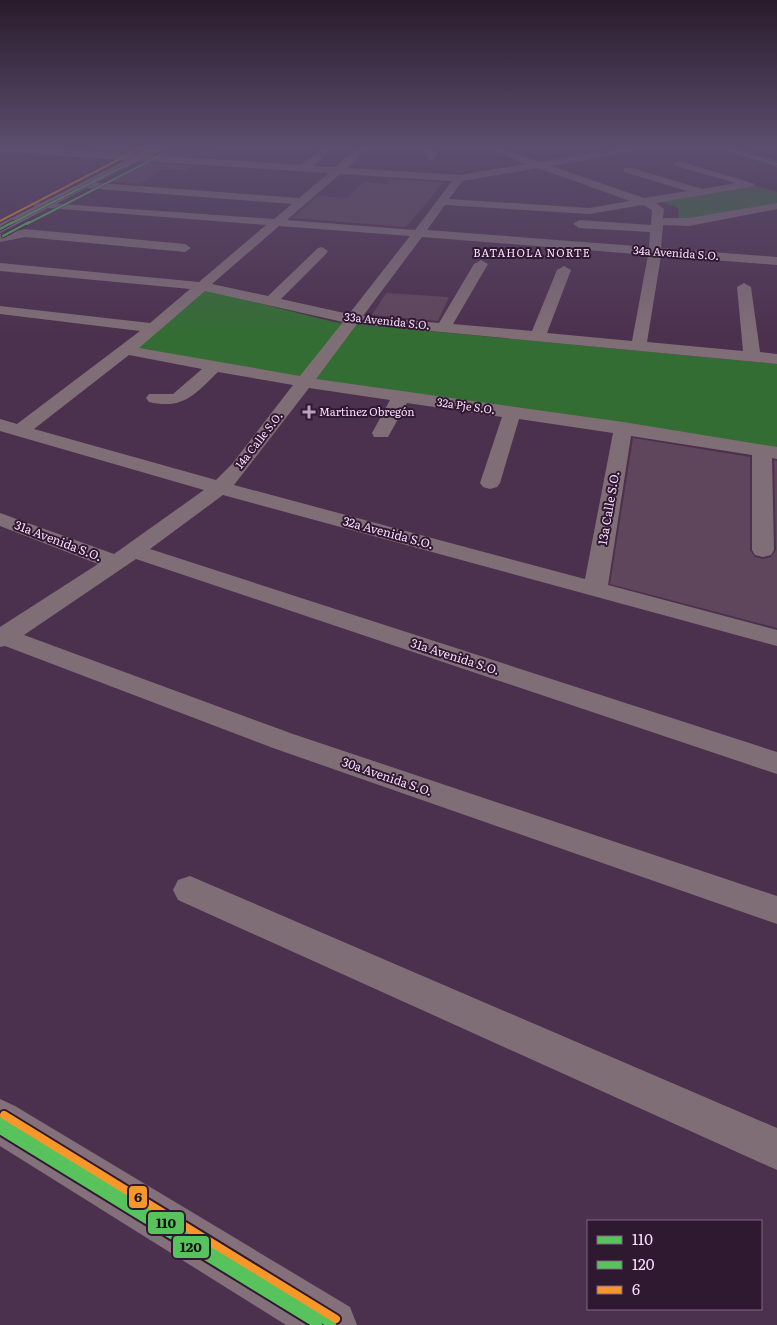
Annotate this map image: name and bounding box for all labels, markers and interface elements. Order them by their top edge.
street label: 34a Avenida S.O. [632,241,720,263]
district label: BATAHOLA NORTE [473,244,591,260]
street label: 33a Avenida S.O. [344,308,431,332]
street label: 32a Pje S.O. [436,393,496,417]
place label: Martinez Obregón [319,403,415,419]
marker: Martinez Obregón [303,406,315,418]
street label: 14a Calle S.O. [231,408,286,471]
street label: 13a Calle S.O. [593,469,623,546]
street label: 32a Avenida S.O. [341,511,436,553]
street label: 31a Avenida S.O. [12,515,105,565]
street label: 31a Avenida S.O. [409,633,502,679]
street label: 30a Avenida S.O. [340,752,435,800]
line badge: 6 [128,1185,148,1209]
text: 6 [134,1186,142,1206]
line badge: 110 [147,1211,185,1235]
text: 110 [156,1212,176,1232]
legend [587,1220,762,1310]
text: 110 [632,1227,653,1250]
line badge: 120 [172,1235,210,1259]
text: 120 [180,1236,202,1256]
text: 120 [632,1252,655,1275]
text: 6 [632,1277,640,1300]

